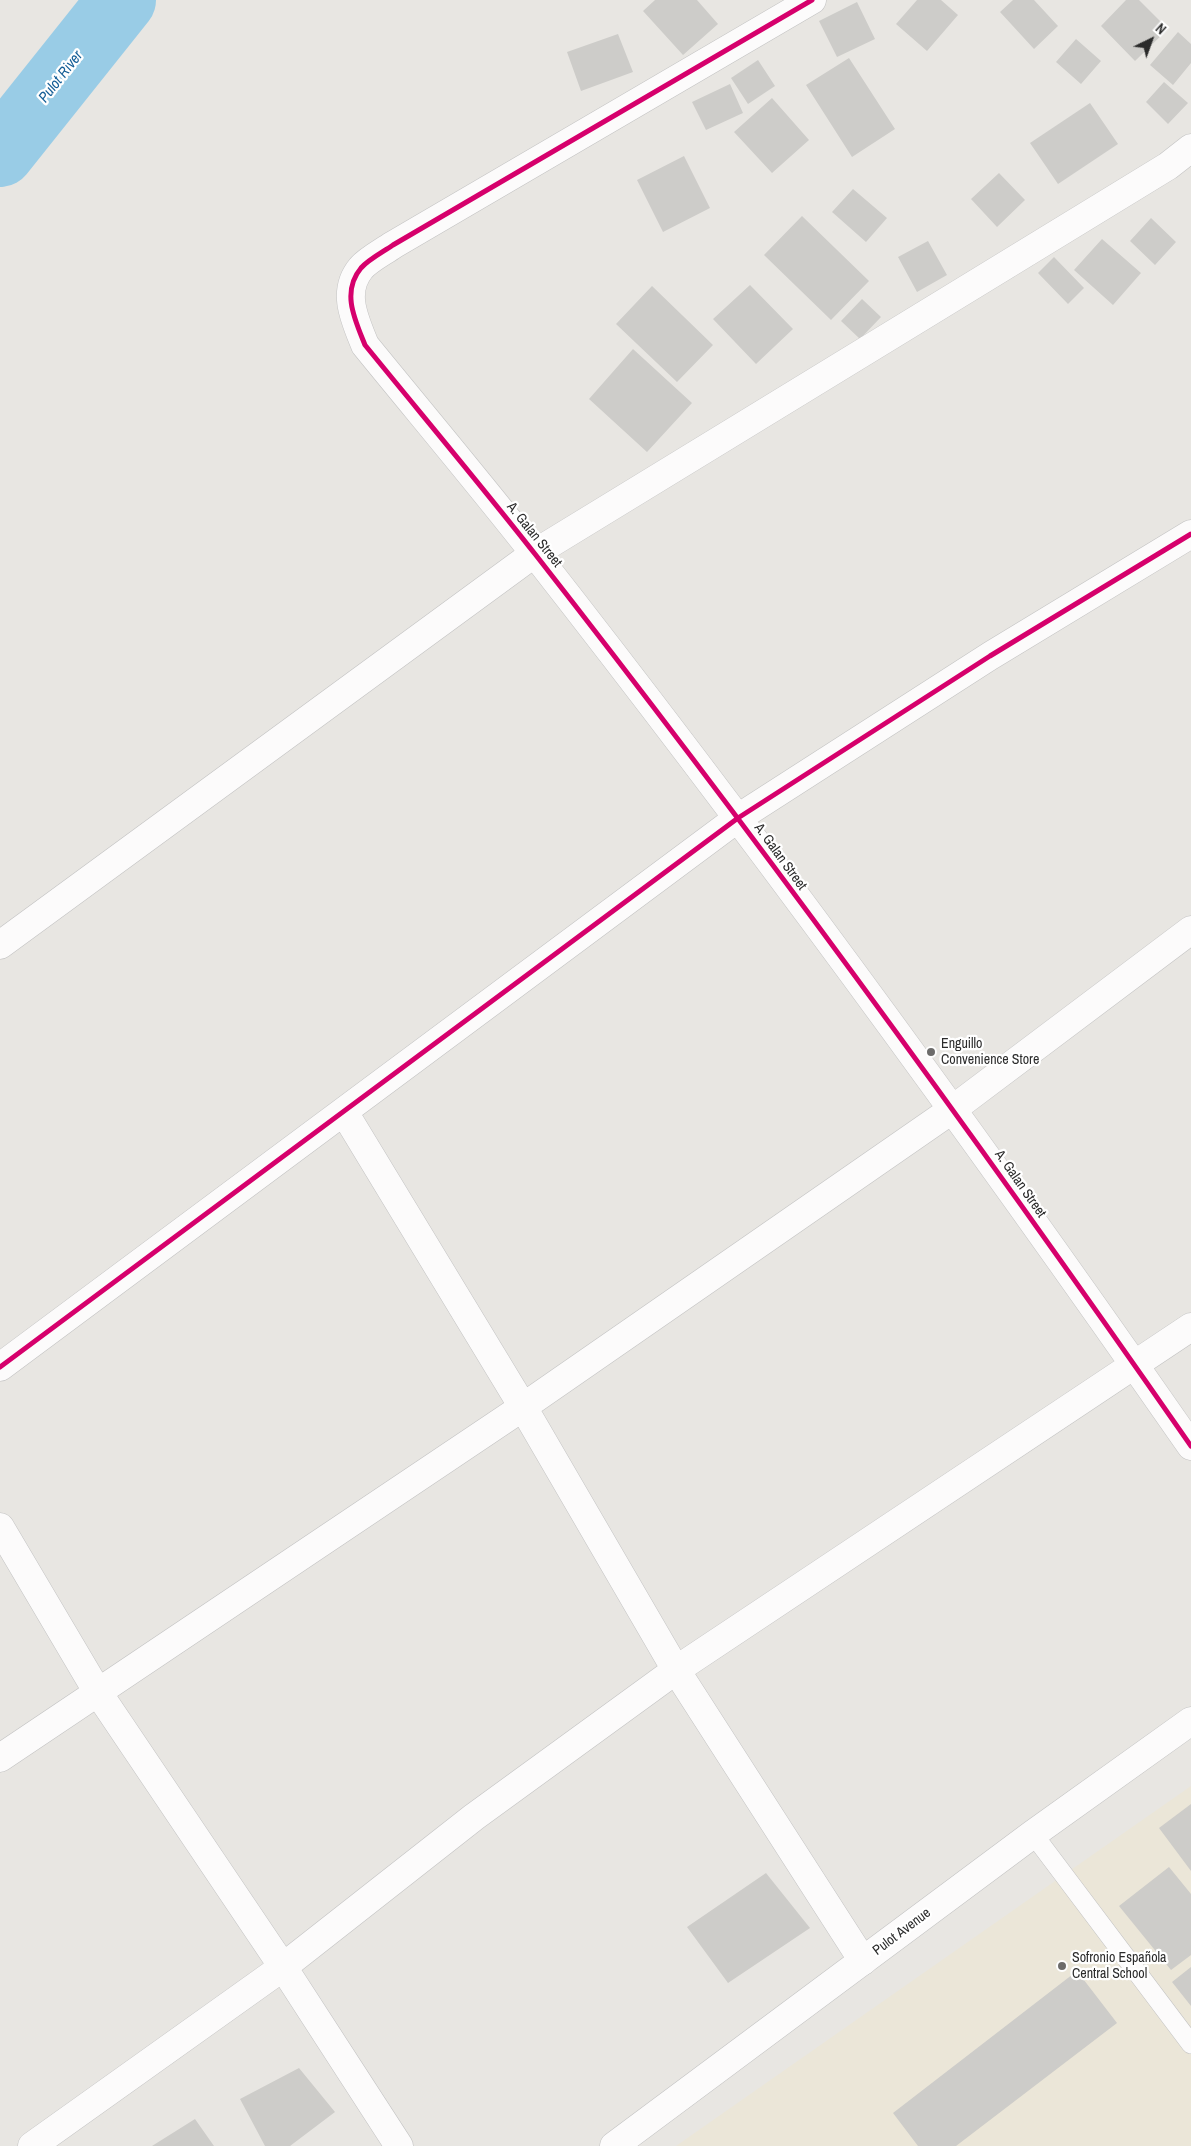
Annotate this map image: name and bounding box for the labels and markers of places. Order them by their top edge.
place label: Enguillo Convenience Store [941,1036,1039,1068]
marker: Enguillo Convenience Store [925,1046,937,1058]
place label: Sofronio Española Central School [1072,1950,1166,1982]
marker: Sofronio Española Central School [1056,1960,1068,1972]

